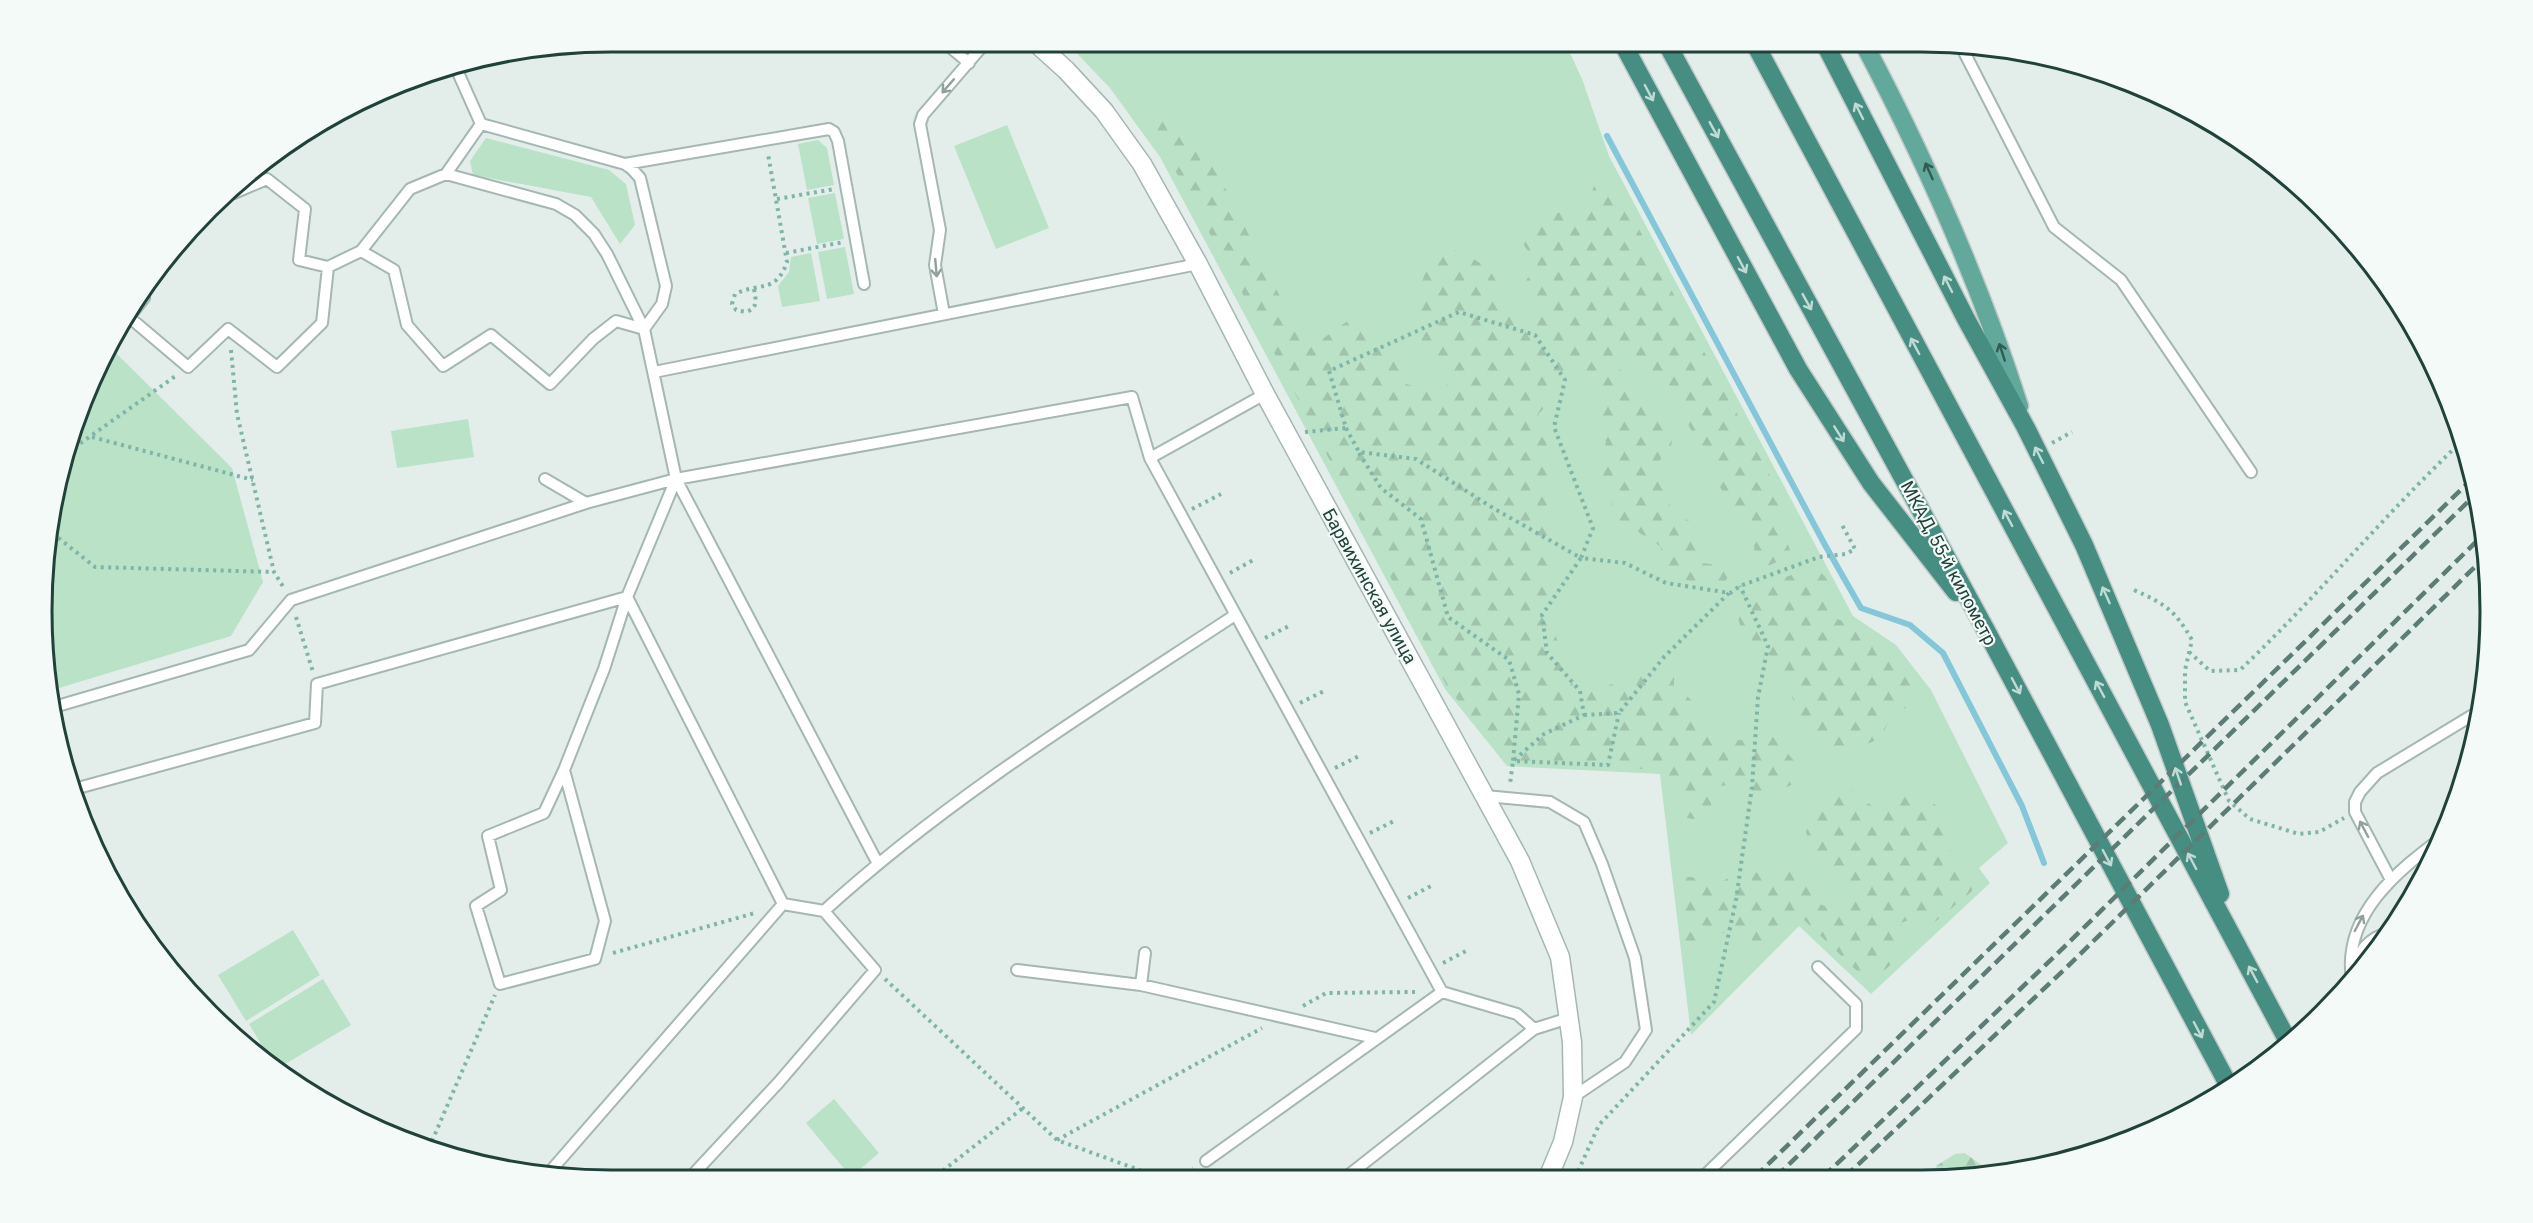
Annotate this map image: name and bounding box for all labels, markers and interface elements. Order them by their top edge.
one-way arrow [941,78,955,93]
one-way arrow [1644,84,1655,102]
one-way arrow [1853,102,1864,120]
one-way arrow [1709,121,1720,139]
one-way arrow [1922,163,1934,181]
one-way arrow [1736,256,1748,273]
one-way arrow [931,258,942,278]
one-way arrow [1942,276,1954,293]
one-way arrow [1802,292,1813,310]
one-way arrow [1909,337,1921,355]
one-way arrow [1995,343,2006,362]
one-way arrow [1834,425,1846,442]
one-way arrow [2033,446,2045,464]
street label: МКАД, 55-й километр [1897,477,2001,649]
street label: Барвихинская улица [1319,505,1421,667]
one-way arrow [2002,509,2013,527]
one-way arrow [2100,586,2111,604]
one-way arrow [2010,676,2022,694]
one-way arrow [2094,681,2105,699]
one-way arrow [2172,767,2183,786]
one-way arrow [2358,820,2369,838]
one-way arrow [2101,849,2113,866]
one-way arrow [2186,853,2198,870]
one-way arrow [2354,914,2366,932]
one-way arrow [2247,966,2258,984]
one-way arrow [2192,1021,2204,1038]

